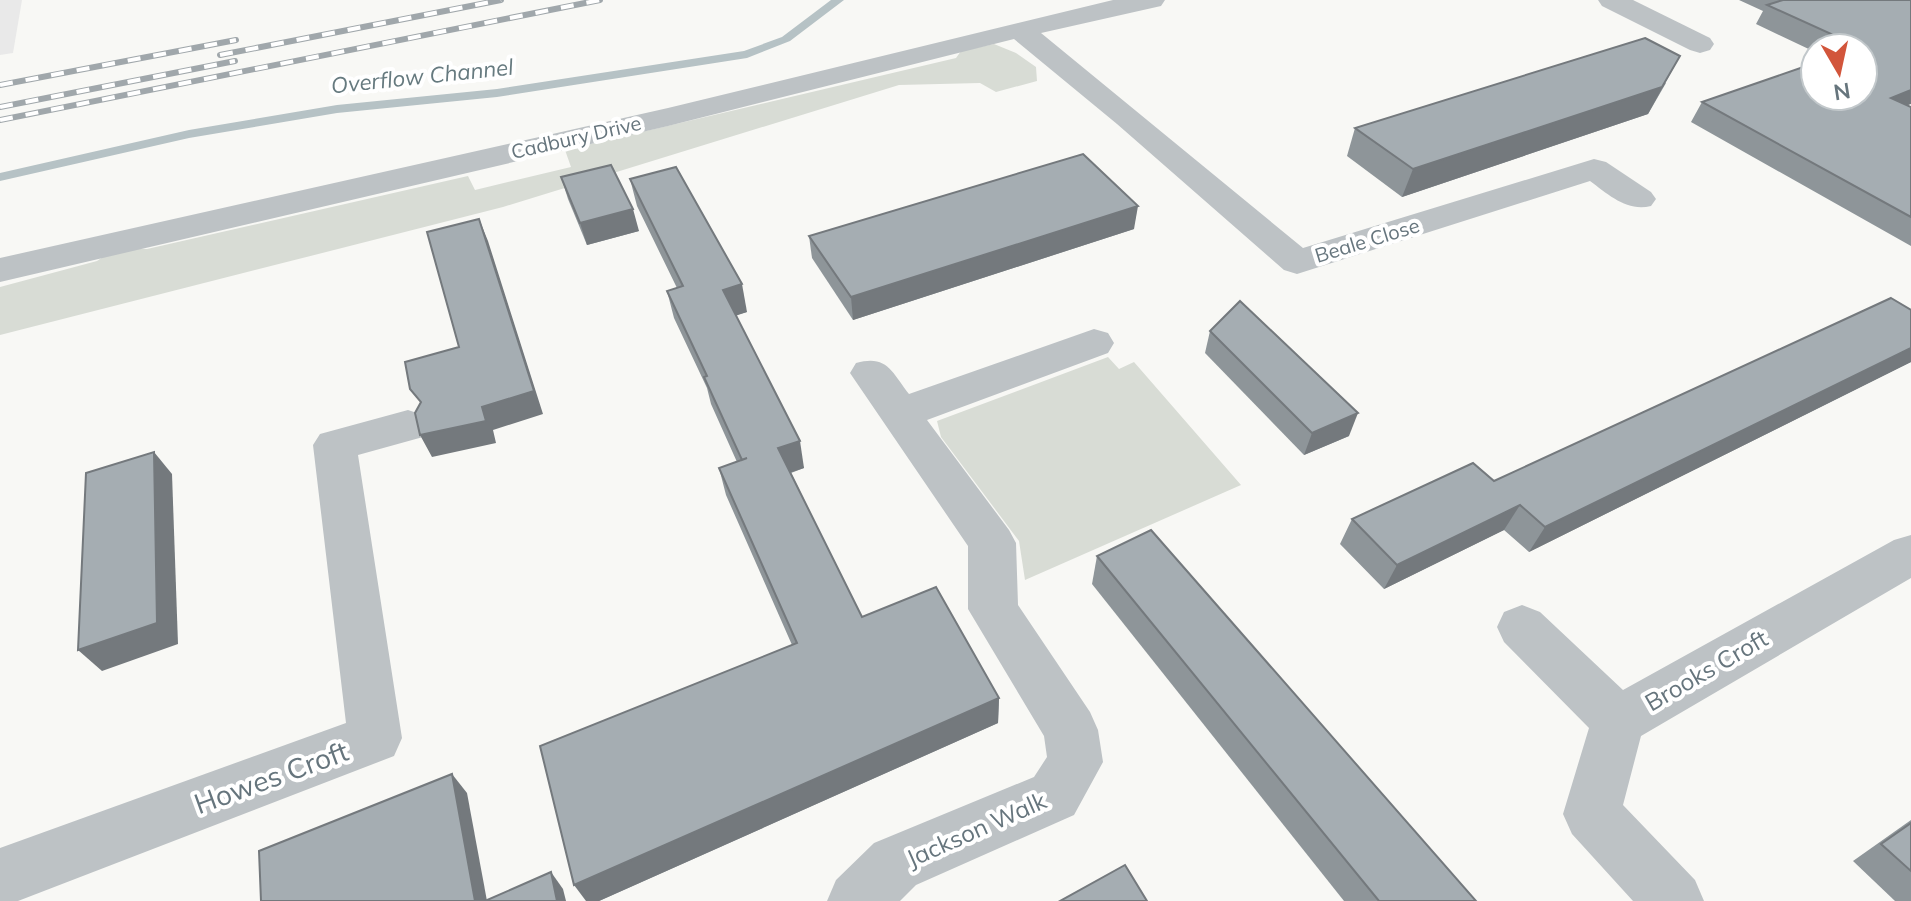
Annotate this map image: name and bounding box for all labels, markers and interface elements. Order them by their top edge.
north arrow [1799,32,1879,112]
water label: Overflow Channel [329,52,515,99]
text: N [1832,77,1853,107]
street label: Cadbury Drive [508,110,644,164]
street label: Beale Close [1312,212,1422,268]
street label: Brooks Croft [1639,623,1773,717]
street label: Howes Croft [189,733,353,821]
street label: Jackson Walk [901,785,1051,873]

